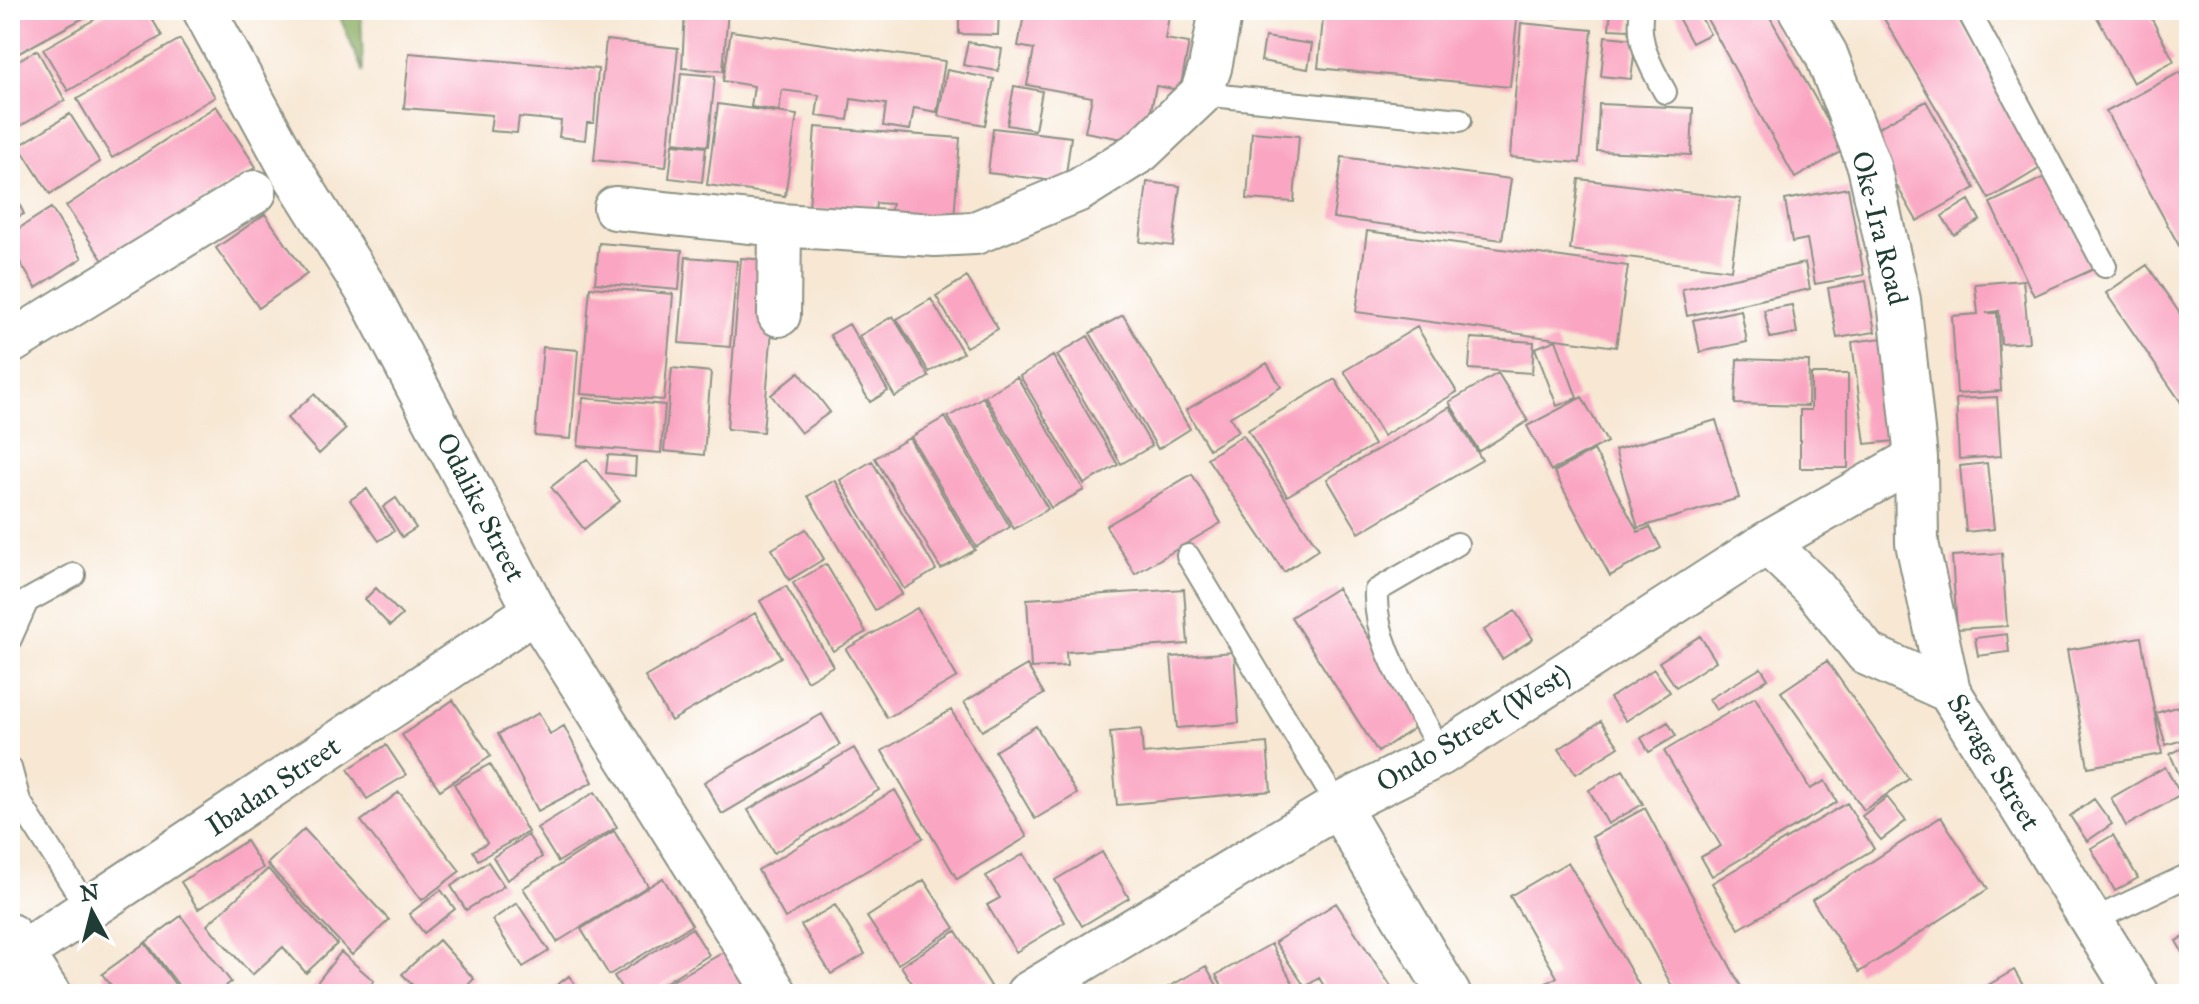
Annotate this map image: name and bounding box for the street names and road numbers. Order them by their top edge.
street label: Oke-Ira Road [1844,148,1916,308]
street label: Odalike Street [429,427,534,587]
street label: Ondo Street (West) [1370,656,1576,800]
street label: Savage Street [1940,687,2048,837]
street label: Ibadan Street [199,728,347,844]

